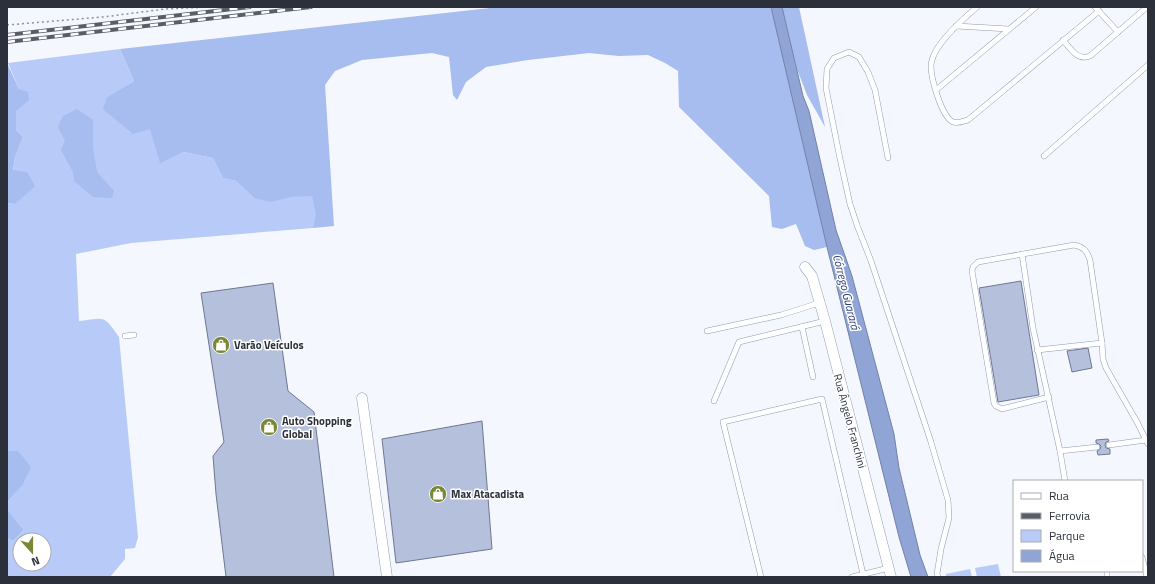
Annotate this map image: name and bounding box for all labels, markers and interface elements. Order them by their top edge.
water label: Córrego Guarará [828,252,865,333]
shop icon: Varão Veículos [211,335,231,355]
place label: Varão Veículos [234,337,304,353]
street label: Rua Ângelo Franchini [830,372,870,470]
place label: Auto Shopping Global [282,413,352,442]
shop icon: Auto Shopping Global [259,417,279,437]
legend [1013,480,1143,572]
shop icon: Max Atacadista [428,484,448,504]
place label: Max Atacadista [451,486,524,502]
text: Rua [1049,486,1069,505]
text: Ferrovia [1049,506,1090,525]
text: Parque [1049,526,1085,545]
north arrow [12,532,52,572]
text: Água [1049,546,1075,565]
text: N [29,553,42,570]

